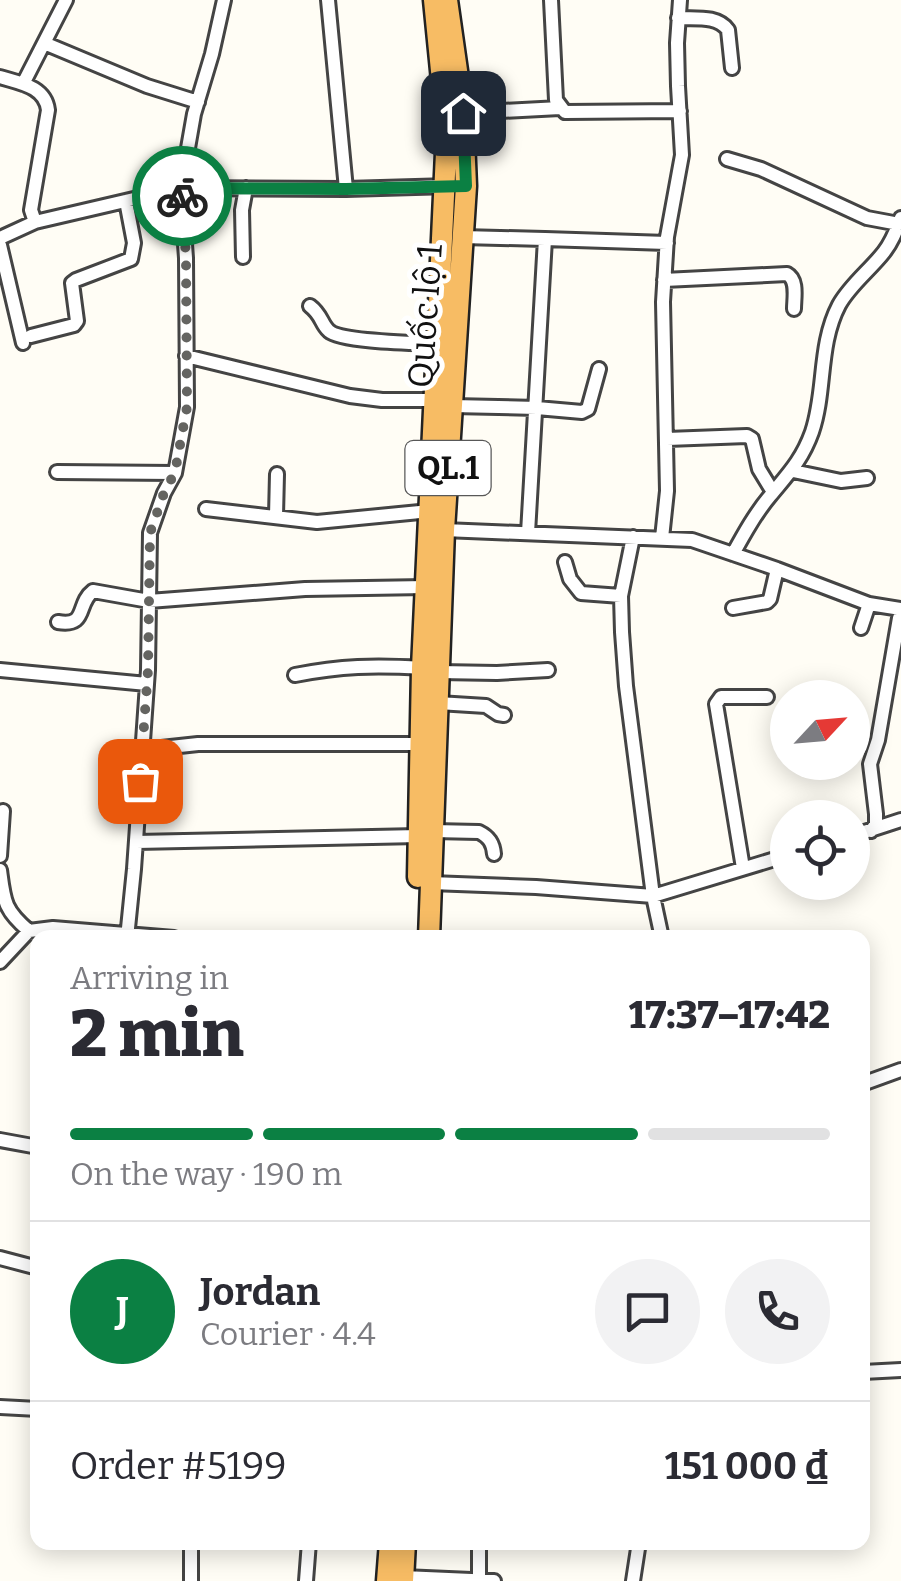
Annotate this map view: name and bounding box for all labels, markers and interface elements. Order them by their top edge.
pin [421,71,506,156]
icon: home [436,86,491,141]
courier [132,146,232,246]
icon: bike [155,169,210,224]
street label: Quốc lộ 1 [399,243,451,389]
road number: QL.1 [406,441,490,495]
north arrow [770,680,870,780]
map controls [770,680,870,900]
pin [98,739,183,824]
icon: bag [113,754,168,809]
button: locate [770,800,870,900]
text: Arriving in [70,959,229,997]
text: 17:37–17:42 [629,992,830,1038]
text: 2 min [70,995,244,1073]
text: On the way · 190 m [70,1155,342,1193]
button: chat [595,1259,700,1364]
button: phone [725,1259,830,1364]
text: Jordan [200,1269,320,1315]
text: J [116,1288,129,1334]
text: Courier · 4.4 [200,1315,376,1353]
text: Order #5199 [70,1443,287,1489]
text: 151 000 ₫ [665,1443,830,1489]

